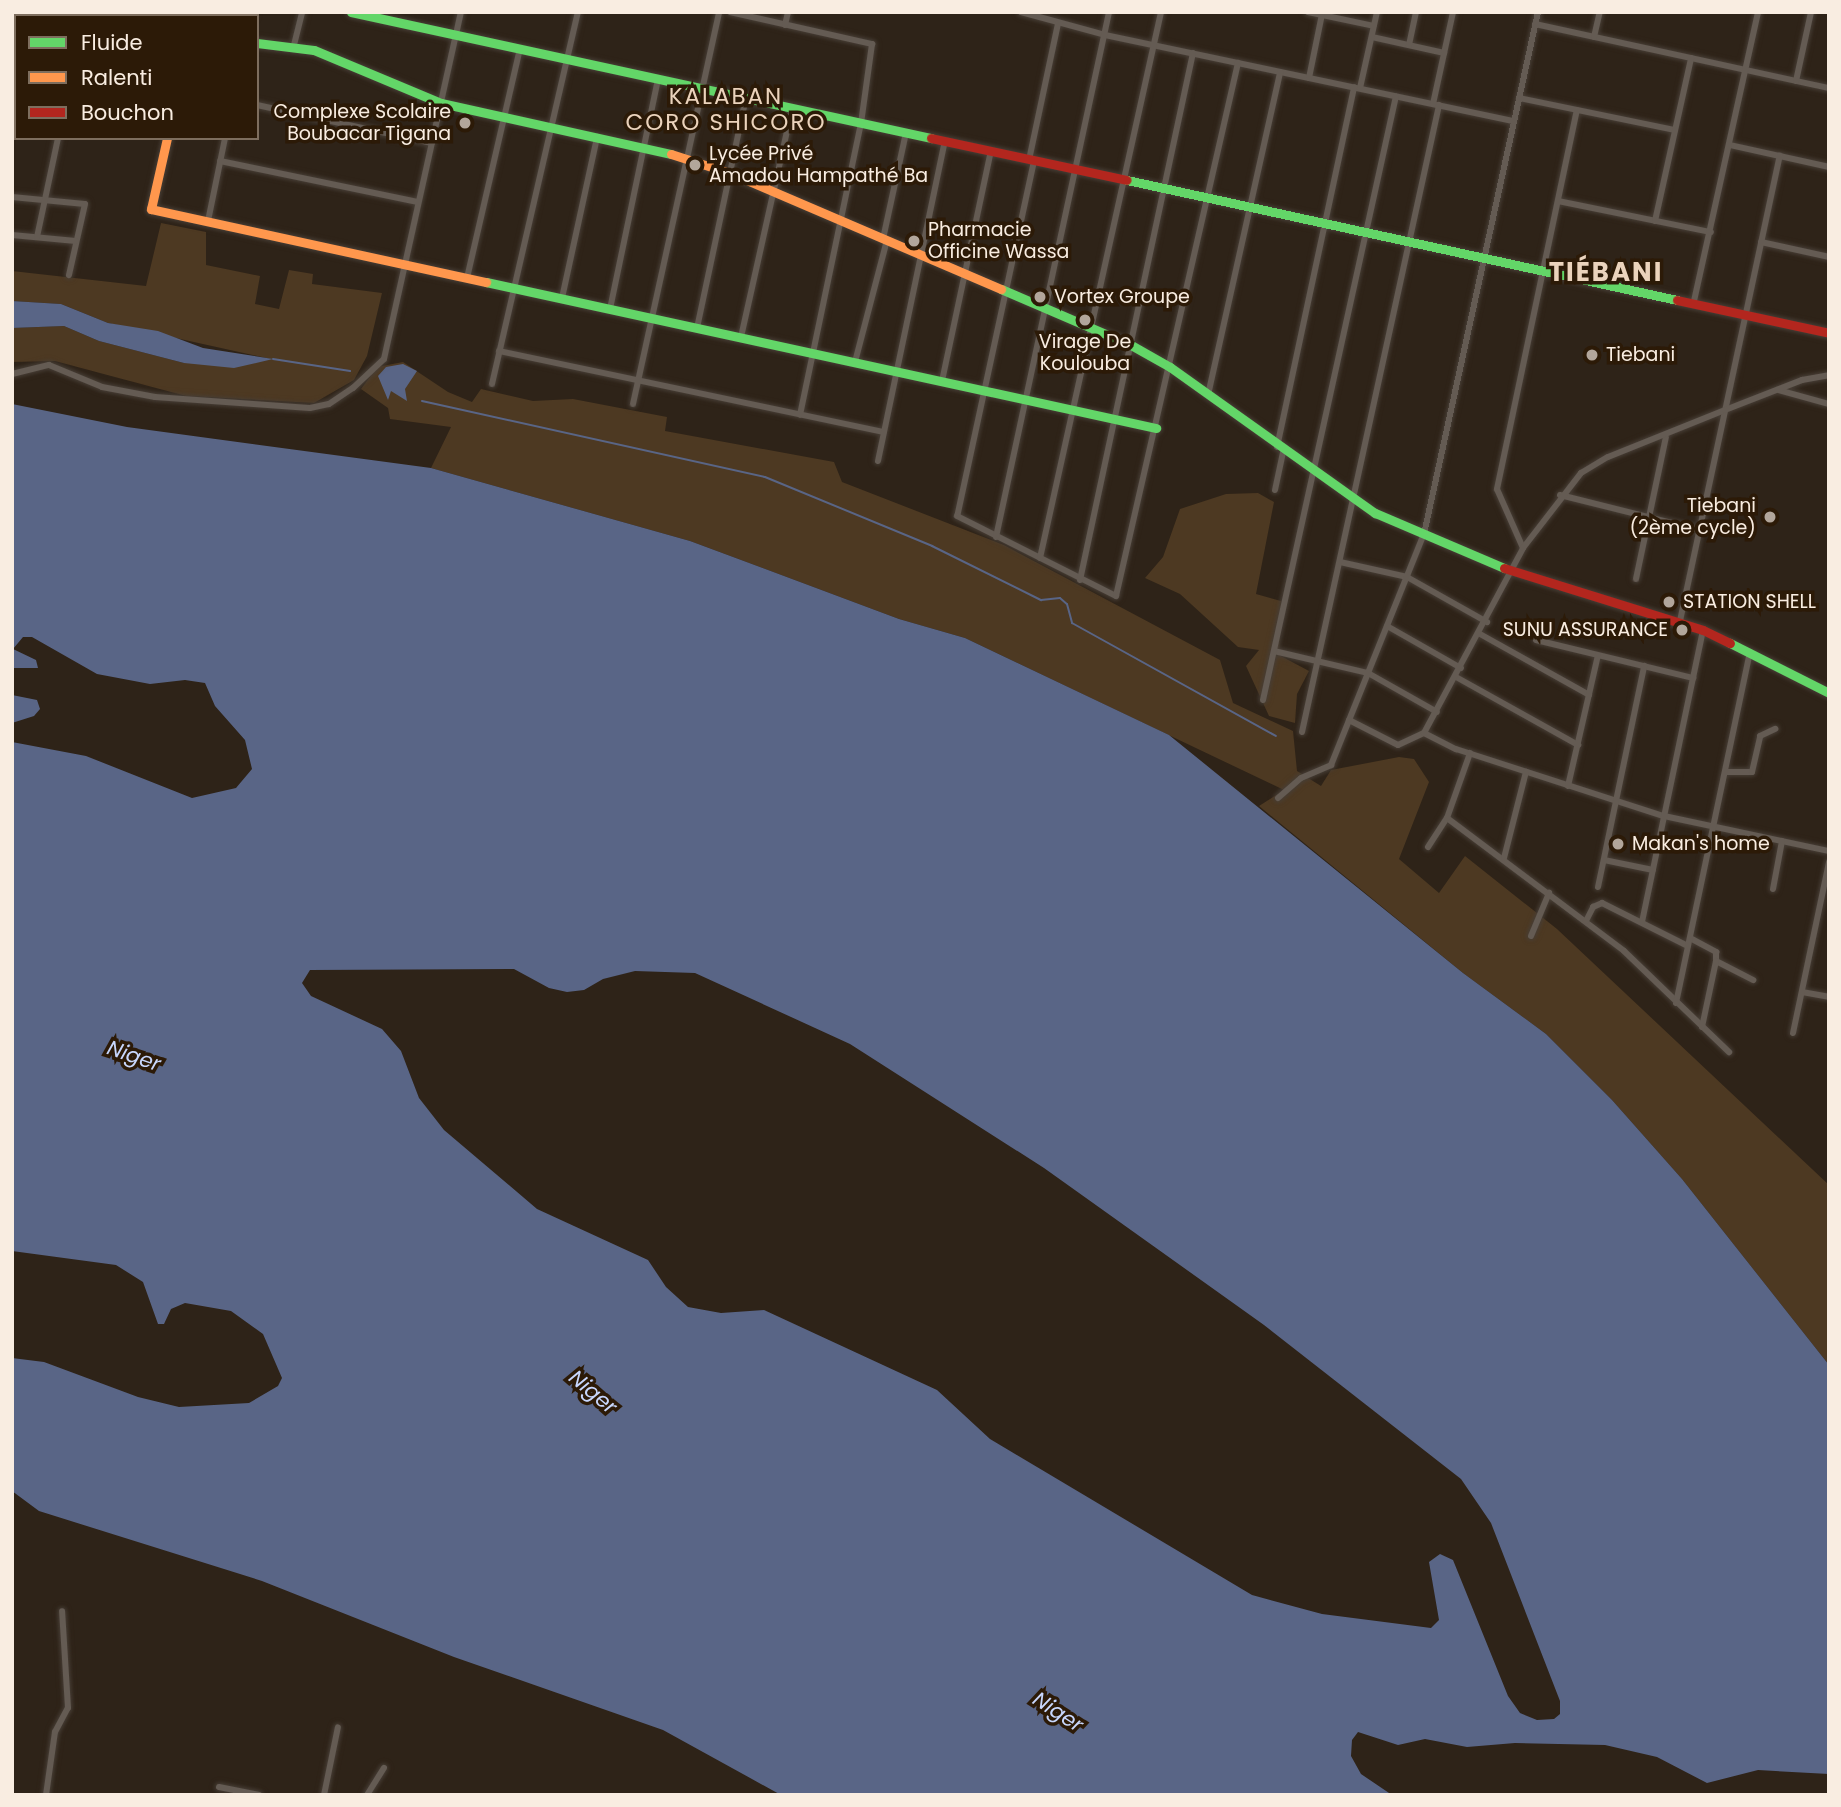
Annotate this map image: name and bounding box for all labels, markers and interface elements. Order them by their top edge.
legend [14,14,259,140]
text: Fluide [81,28,143,57]
text: Ralenti [81,63,152,92]
district label: KALABAN CORO SHICORO [627,82,825,136]
text: Bouchon [81,98,174,127]
place label: Complexe Scolaire Boubacar Tigana [273,101,451,145]
marker: Complexe Scolaire Boubacar Tigana [457,115,473,131]
place label: Lycée Privé Amadou Hampathé Ba [709,143,928,187]
marker: Lycée Privé Amadou Hampathé Ba [687,157,703,173]
place label: Pharmacie Officine Wassa [928,219,1069,263]
marker: Pharmacie Officine Wassa [906,233,922,249]
district label: TIÉBANI [1550,257,1662,289]
place label: Vortex Groupe [1054,286,1190,308]
marker: Vortex Groupe [1032,289,1048,305]
marker: Virage De Koulouba [1077,312,1093,328]
place label: Virage De Koulouba [1039,331,1131,375]
place label: Tiebani [1606,344,1675,366]
marker: Tiebani [1584,347,1600,363]
place label: Tiebani (2ème cycle) [1629,495,1756,539]
marker: Tiebani (2ème cycle) [1762,509,1778,525]
place label: STATION SHELL [1683,591,1816,613]
marker: STATION SHELL [1661,594,1677,610]
place label: SUNU ASSURANCE [1503,619,1668,641]
marker: SUNU ASSURANCE [1674,622,1690,638]
place label: Makan's home [1632,833,1770,855]
marker: Makan's home [1610,836,1626,852]
water label: Niger [104,1035,164,1077]
water label: Niger [564,1365,622,1419]
water label: Niger [1028,1686,1088,1738]

